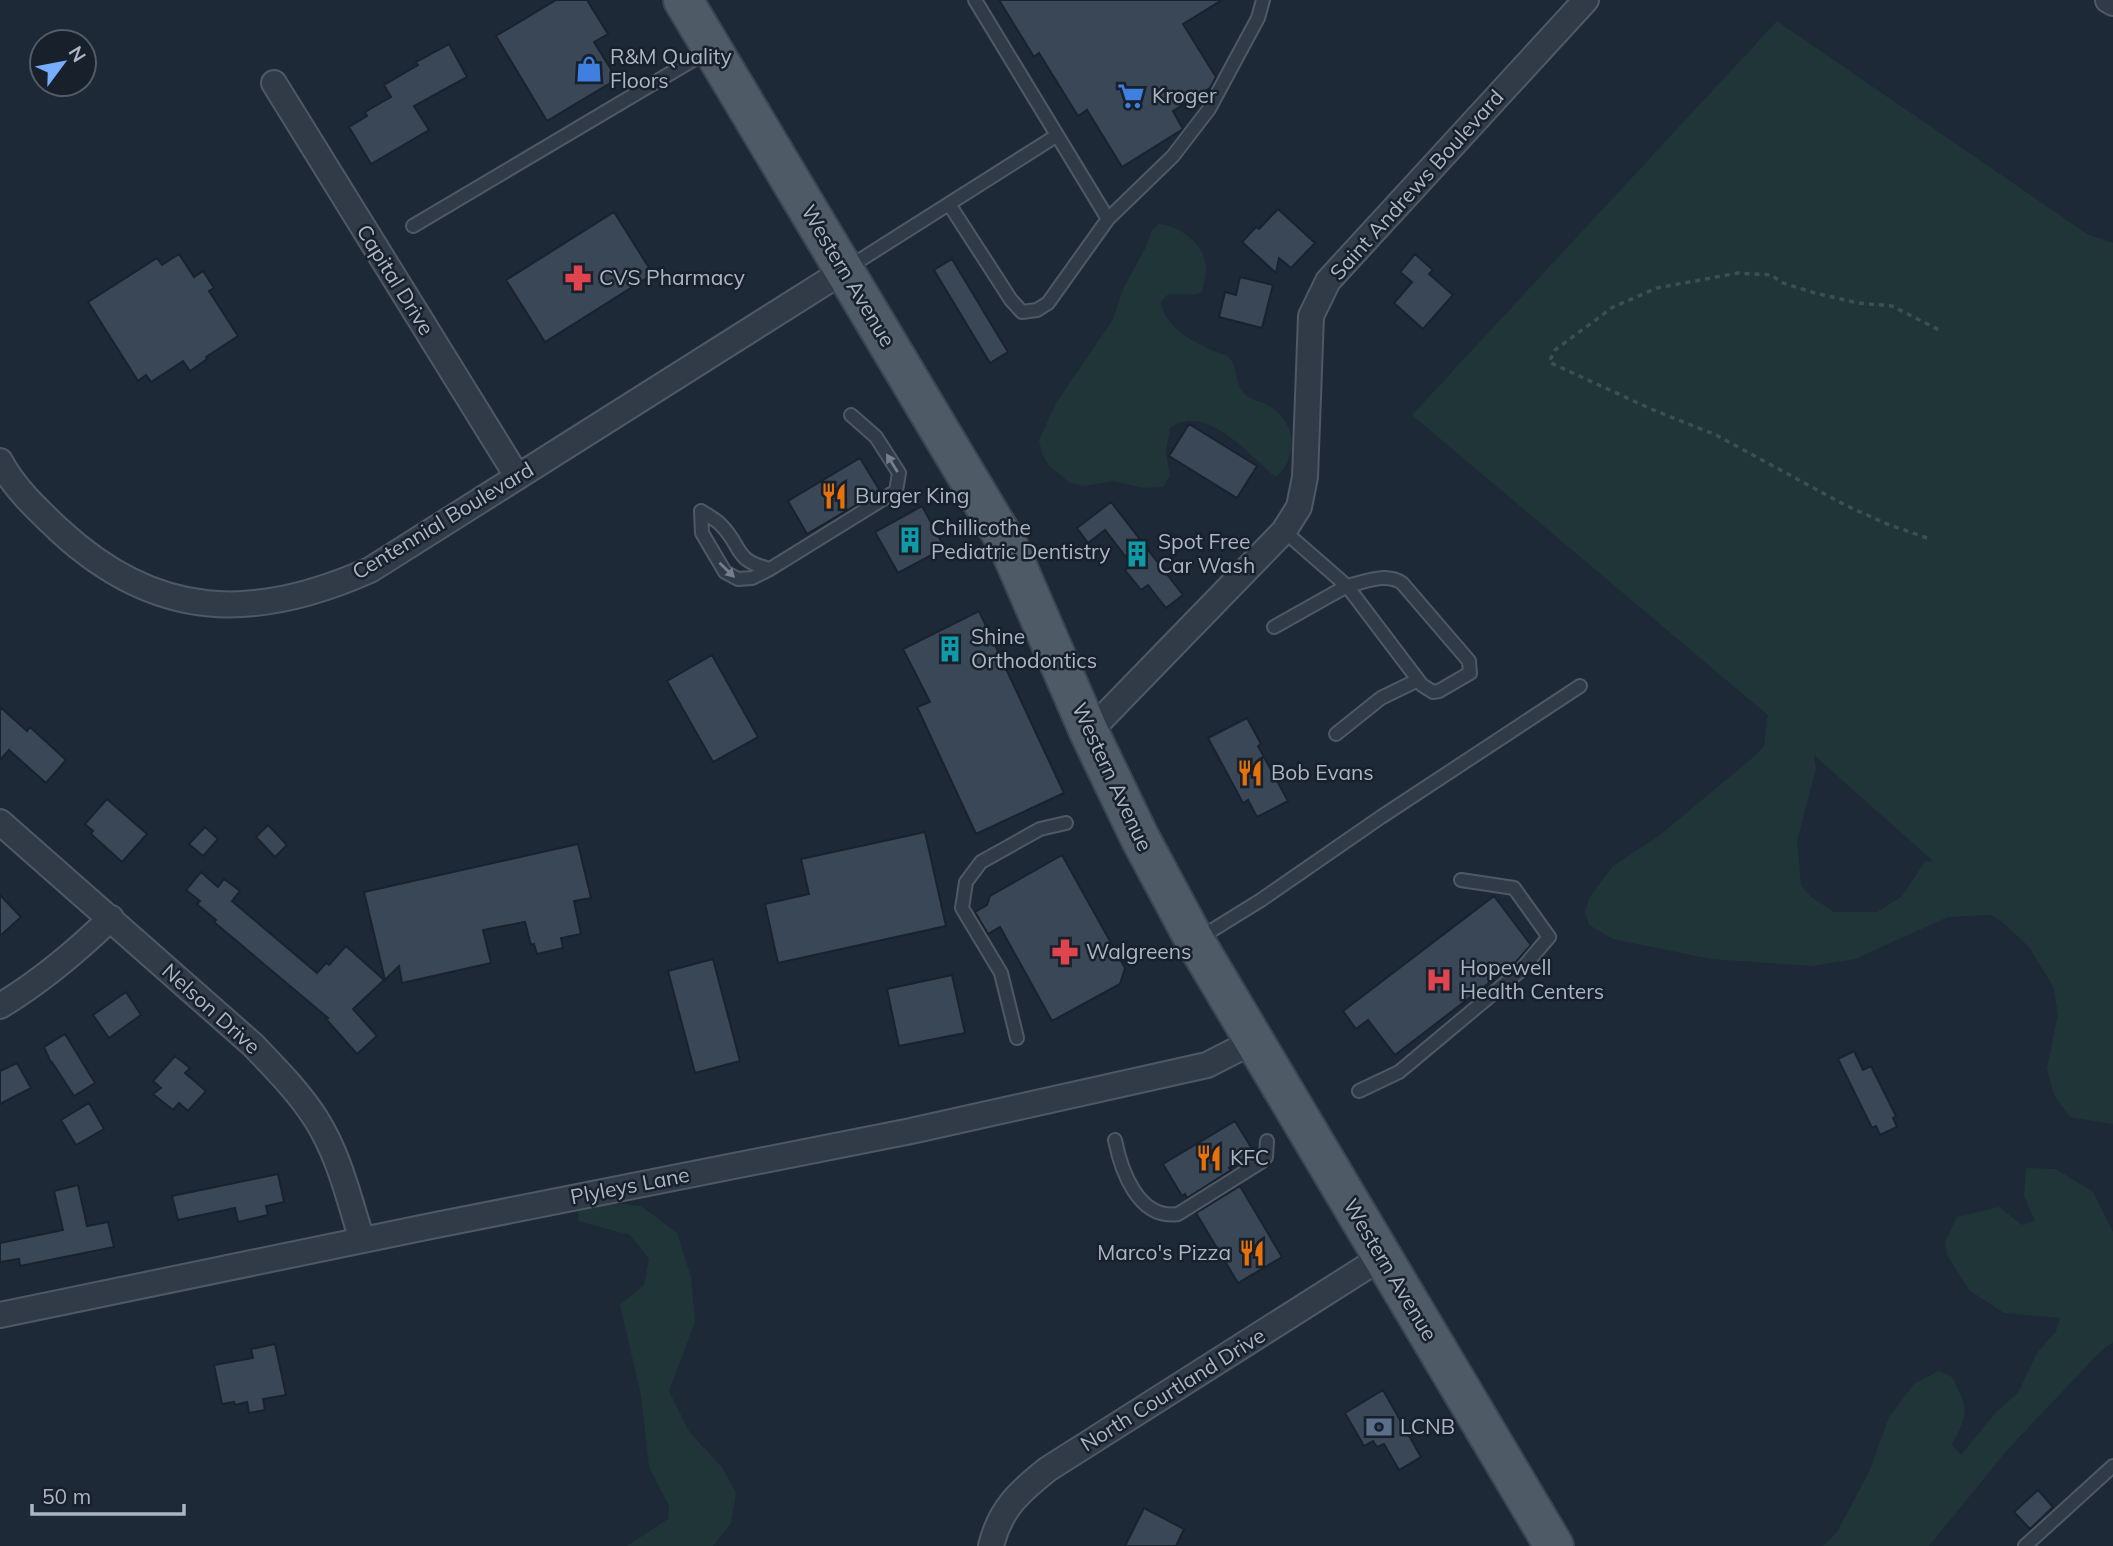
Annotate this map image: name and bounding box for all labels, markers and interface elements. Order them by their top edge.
north arrow [28,28,98,98]
text: N [63,42,91,66]
place label: R&M Quality Floors [610,43,732,93]
shop icon: R&M Quality Floors [574,54,604,84]
supermarket icon: Kroger [1116,81,1146,111]
place label: Kroger [1152,82,1217,108]
street label: Saint Andrews Boulevard [1324,84,1509,285]
street label: Western Avenue [796,200,901,351]
street label: Capital Drive [352,219,440,340]
pharmacy icon: CVS Pharmacy [563,263,593,293]
place label: CVS Pharmacy [599,264,745,290]
one-way arrow [886,453,899,472]
street label: Centennial Boulevard [347,456,538,585]
restaurant icon: Burger King [819,481,849,511]
place label: Burger King [855,482,969,508]
place label: Chillicothe Pediatric Dentistry [931,514,1111,564]
building icon: Chillicothe Pediatric Dentistry [895,525,925,555]
place label: Spot Free Car Wash [1158,528,1255,578]
building icon: Spot Free Car Wash [1122,539,1152,569]
one-way arrow [719,562,736,578]
place label: Shine Orthodontics [971,623,1097,673]
building icon: Shine Orthodontics [935,634,965,664]
street label: Western Avenue [1067,698,1159,855]
restaurant icon: Bob Evans [1235,758,1265,788]
place label: Bob Evans [1271,759,1374,785]
pharmacy icon: Walgreens [1050,937,1080,967]
place label: Walgreens [1086,938,1191,964]
place label: Hopewell Health Centers [1460,954,1604,1004]
street label: Nelson Drive [157,957,266,1059]
hospital icon: Hopewell Health Centers [1424,965,1454,995]
restaurant icon: KFC [1194,1143,1224,1173]
place label: KFC [1230,1144,1269,1170]
street label: Plyleys Lane [568,1161,692,1209]
street label: Western Avenue [1338,1194,1443,1345]
restaurant icon: Marco's Pizza [1237,1238,1267,1268]
place label: Marco's Pizza [1097,1239,1231,1265]
street label: North Courtland Drive [1075,1322,1270,1457]
bank icon: LCNB [1364,1412,1394,1442]
place label: LCNB [1400,1413,1455,1439]
scale bar [32,1472,184,1516]
text: 50 m [42,1483,91,1509]

